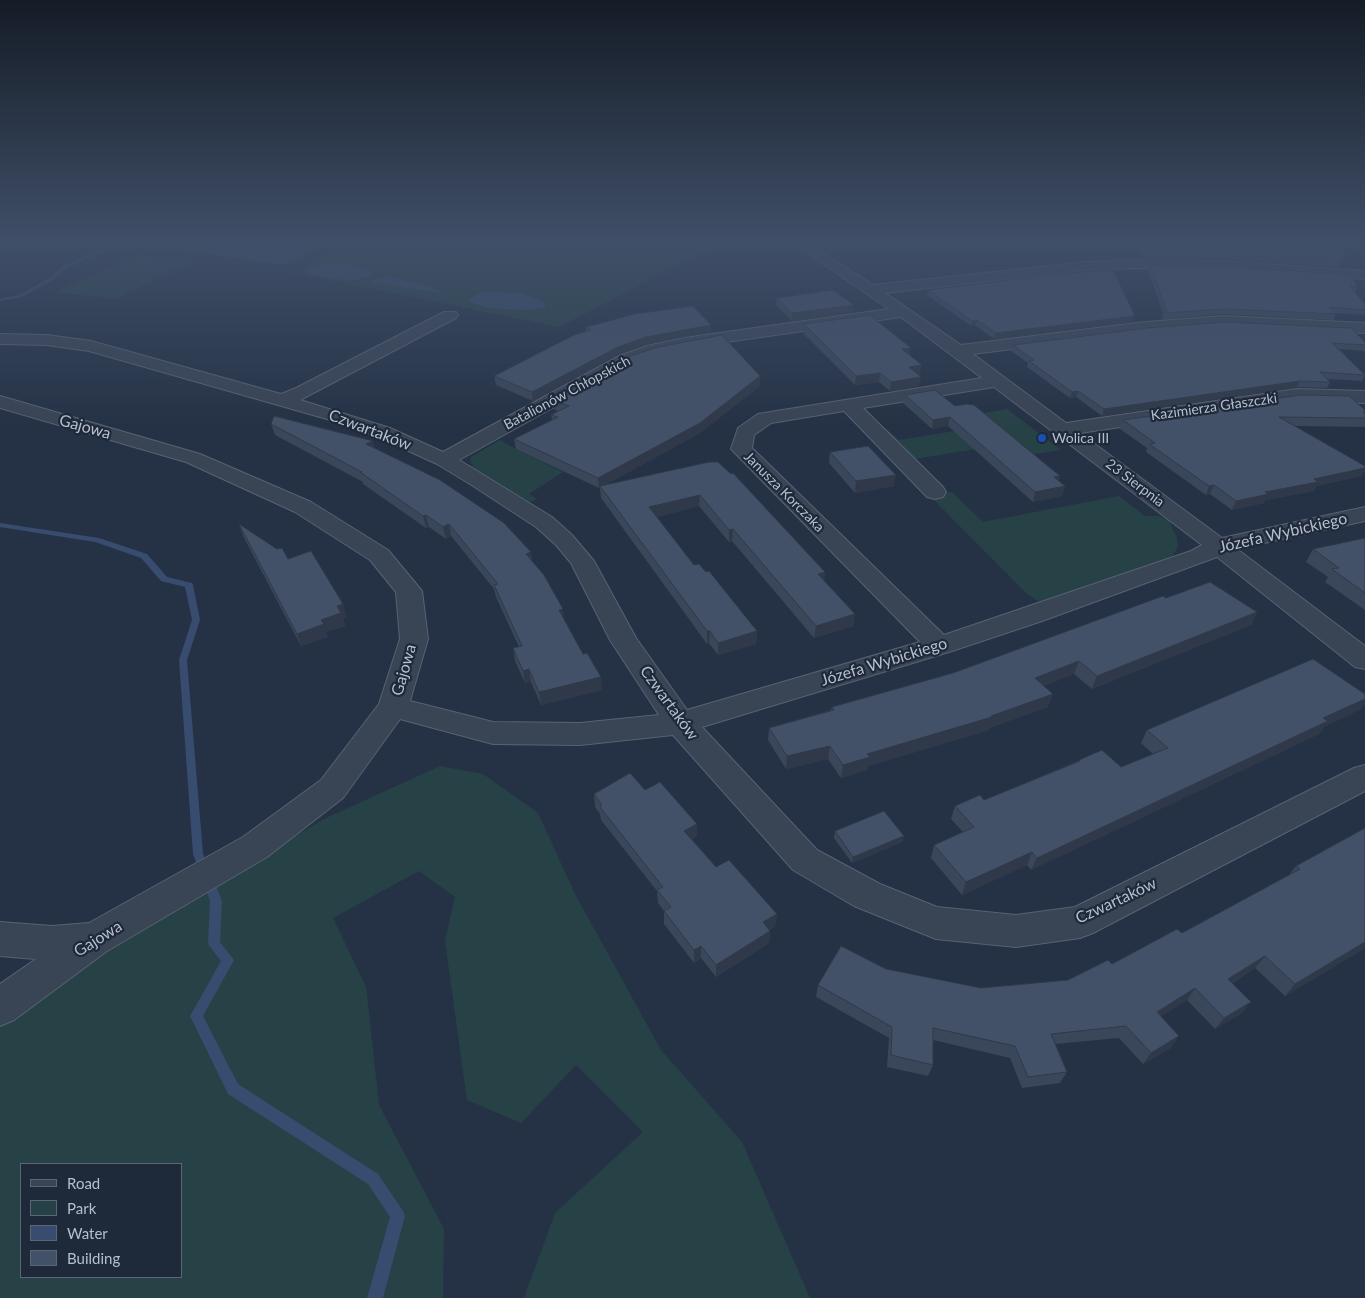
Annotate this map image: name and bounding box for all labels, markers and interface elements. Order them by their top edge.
street label: Batalionów Chłopskich [501,353,633,433]
street label: Kazimierza Głaszczki [1150,390,1278,424]
street label: Czwartaków [326,405,414,455]
street label: Gajowa [57,410,113,444]
place label: Wolica III [1052,430,1109,446]
marker: Wolica III [1036,432,1048,444]
street label: Janusza Korczaka [740,448,828,536]
street label: 23 Sierpnia [1102,455,1168,511]
street label: Józefa Wybickiego [1217,509,1349,557]
street label: Józefa Wybickiego [818,634,950,690]
street label: Gajowa [387,642,421,698]
street label: Czwartaków [636,662,702,744]
street label: Czwartaków [1072,874,1160,928]
street label: Gajowa [71,917,125,961]
legend [20,1163,182,1278]
text: Road [67,1174,100,1192]
text: Park [67,1199,96,1217]
text: Water [67,1224,108,1242]
text: Building [67,1249,120,1267]

